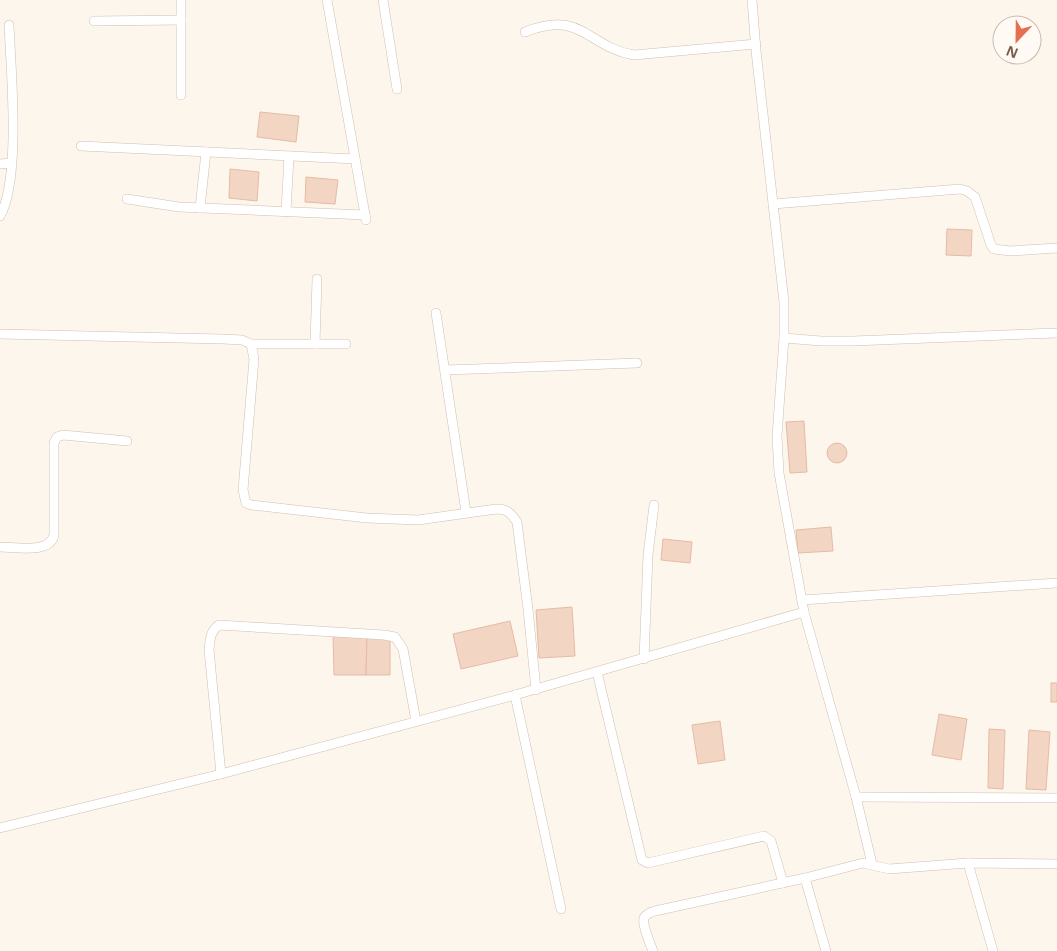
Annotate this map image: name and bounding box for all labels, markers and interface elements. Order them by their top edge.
north arrow [992,15,1042,65]
text: N [1003,42,1021,63]

